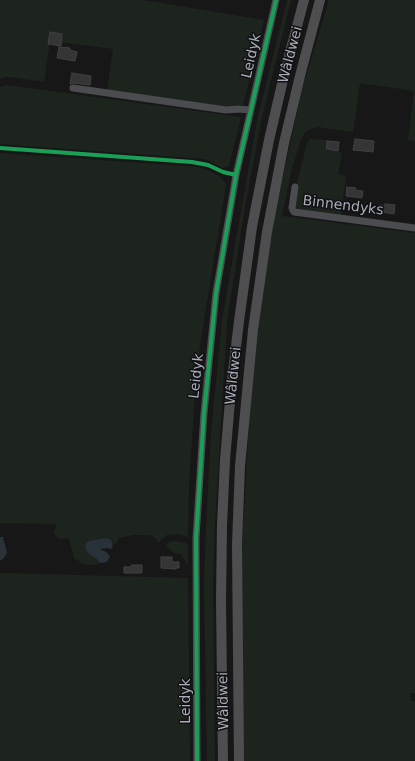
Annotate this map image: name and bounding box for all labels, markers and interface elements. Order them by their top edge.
street label: Wâldwei [275,25,307,85]
street label: Leidyk [239,32,265,80]
street label: Binnendyks [302,193,384,219]
street label: Wâldwei [223,346,245,406]
street label: Leidyk [186,353,208,399]
street label: Wâldwei [215,672,233,730]
street label: Leidyk [178,678,194,724]

